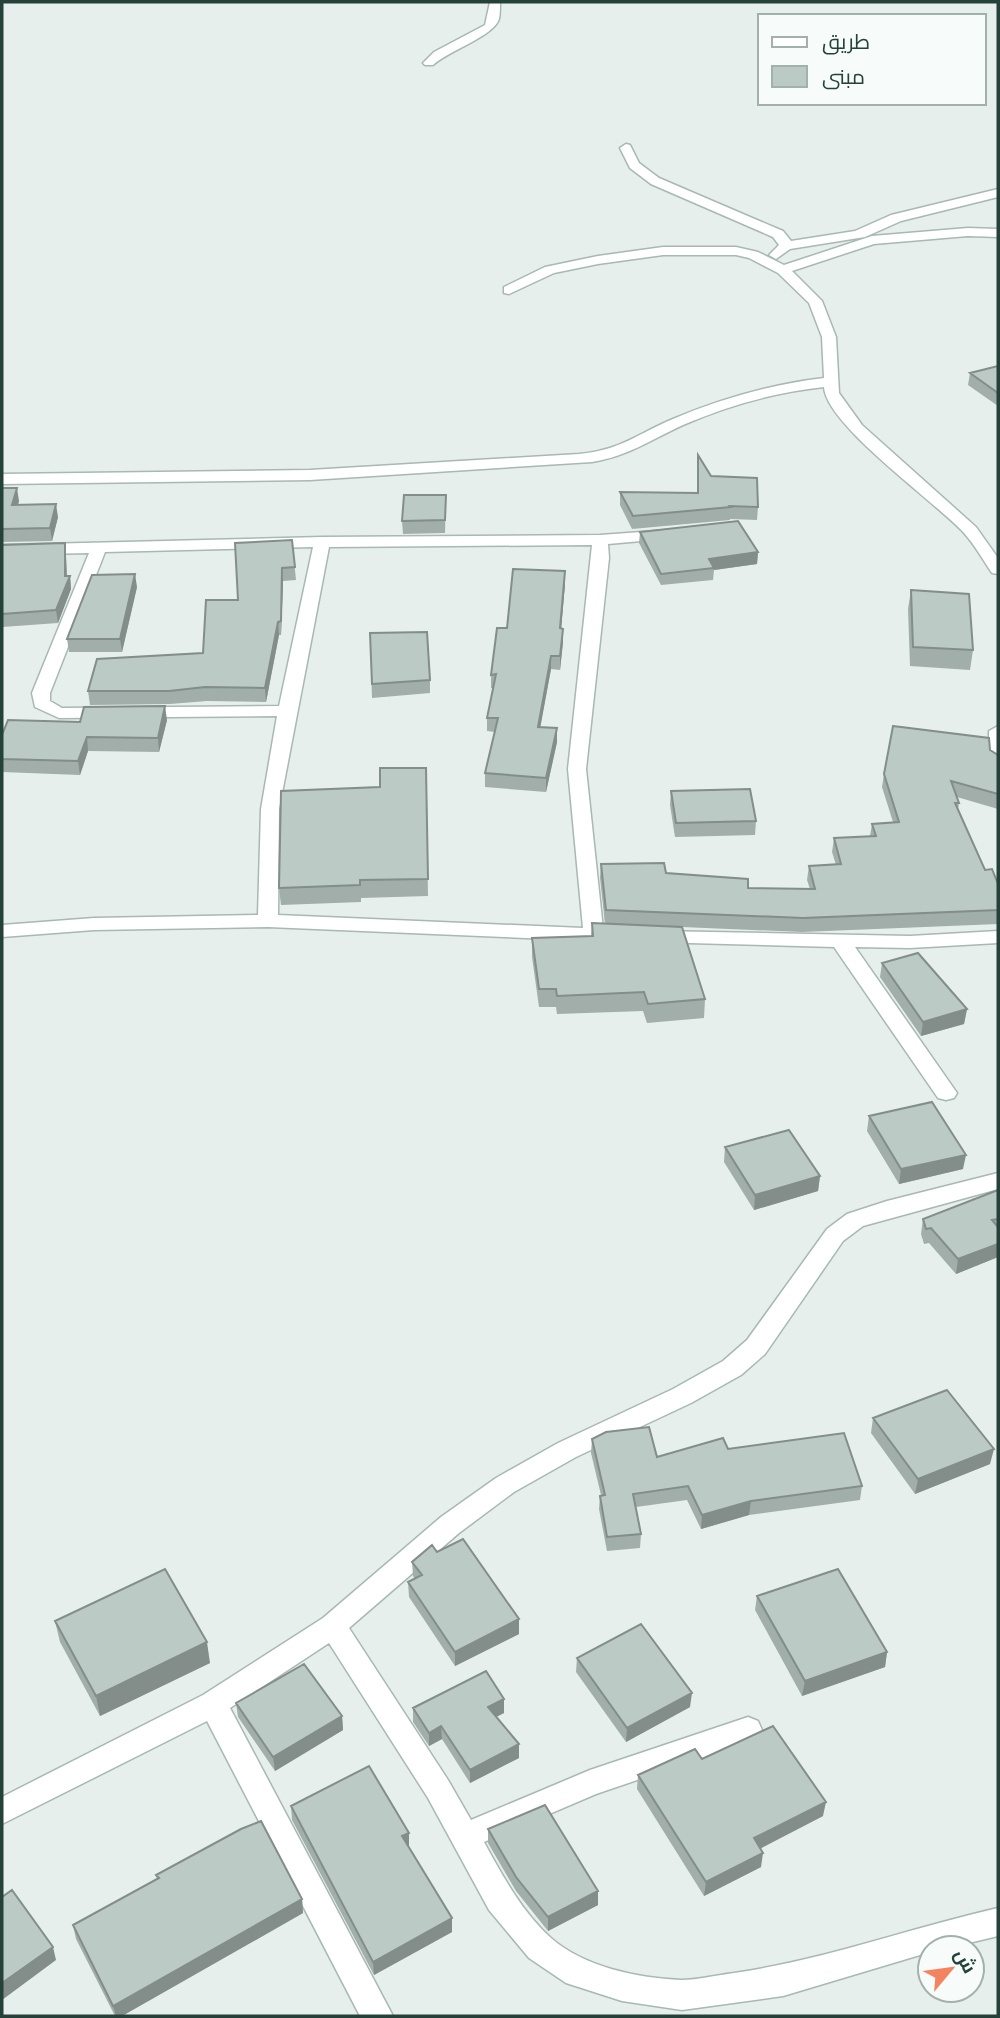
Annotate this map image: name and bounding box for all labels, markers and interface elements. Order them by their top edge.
legend [758,14,986,105]
text: طريق [822,27,870,57]
text: مبنى [822,62,865,92]
north arrow [916,1934,986,2004]
text: ش [947,1944,982,1979]

